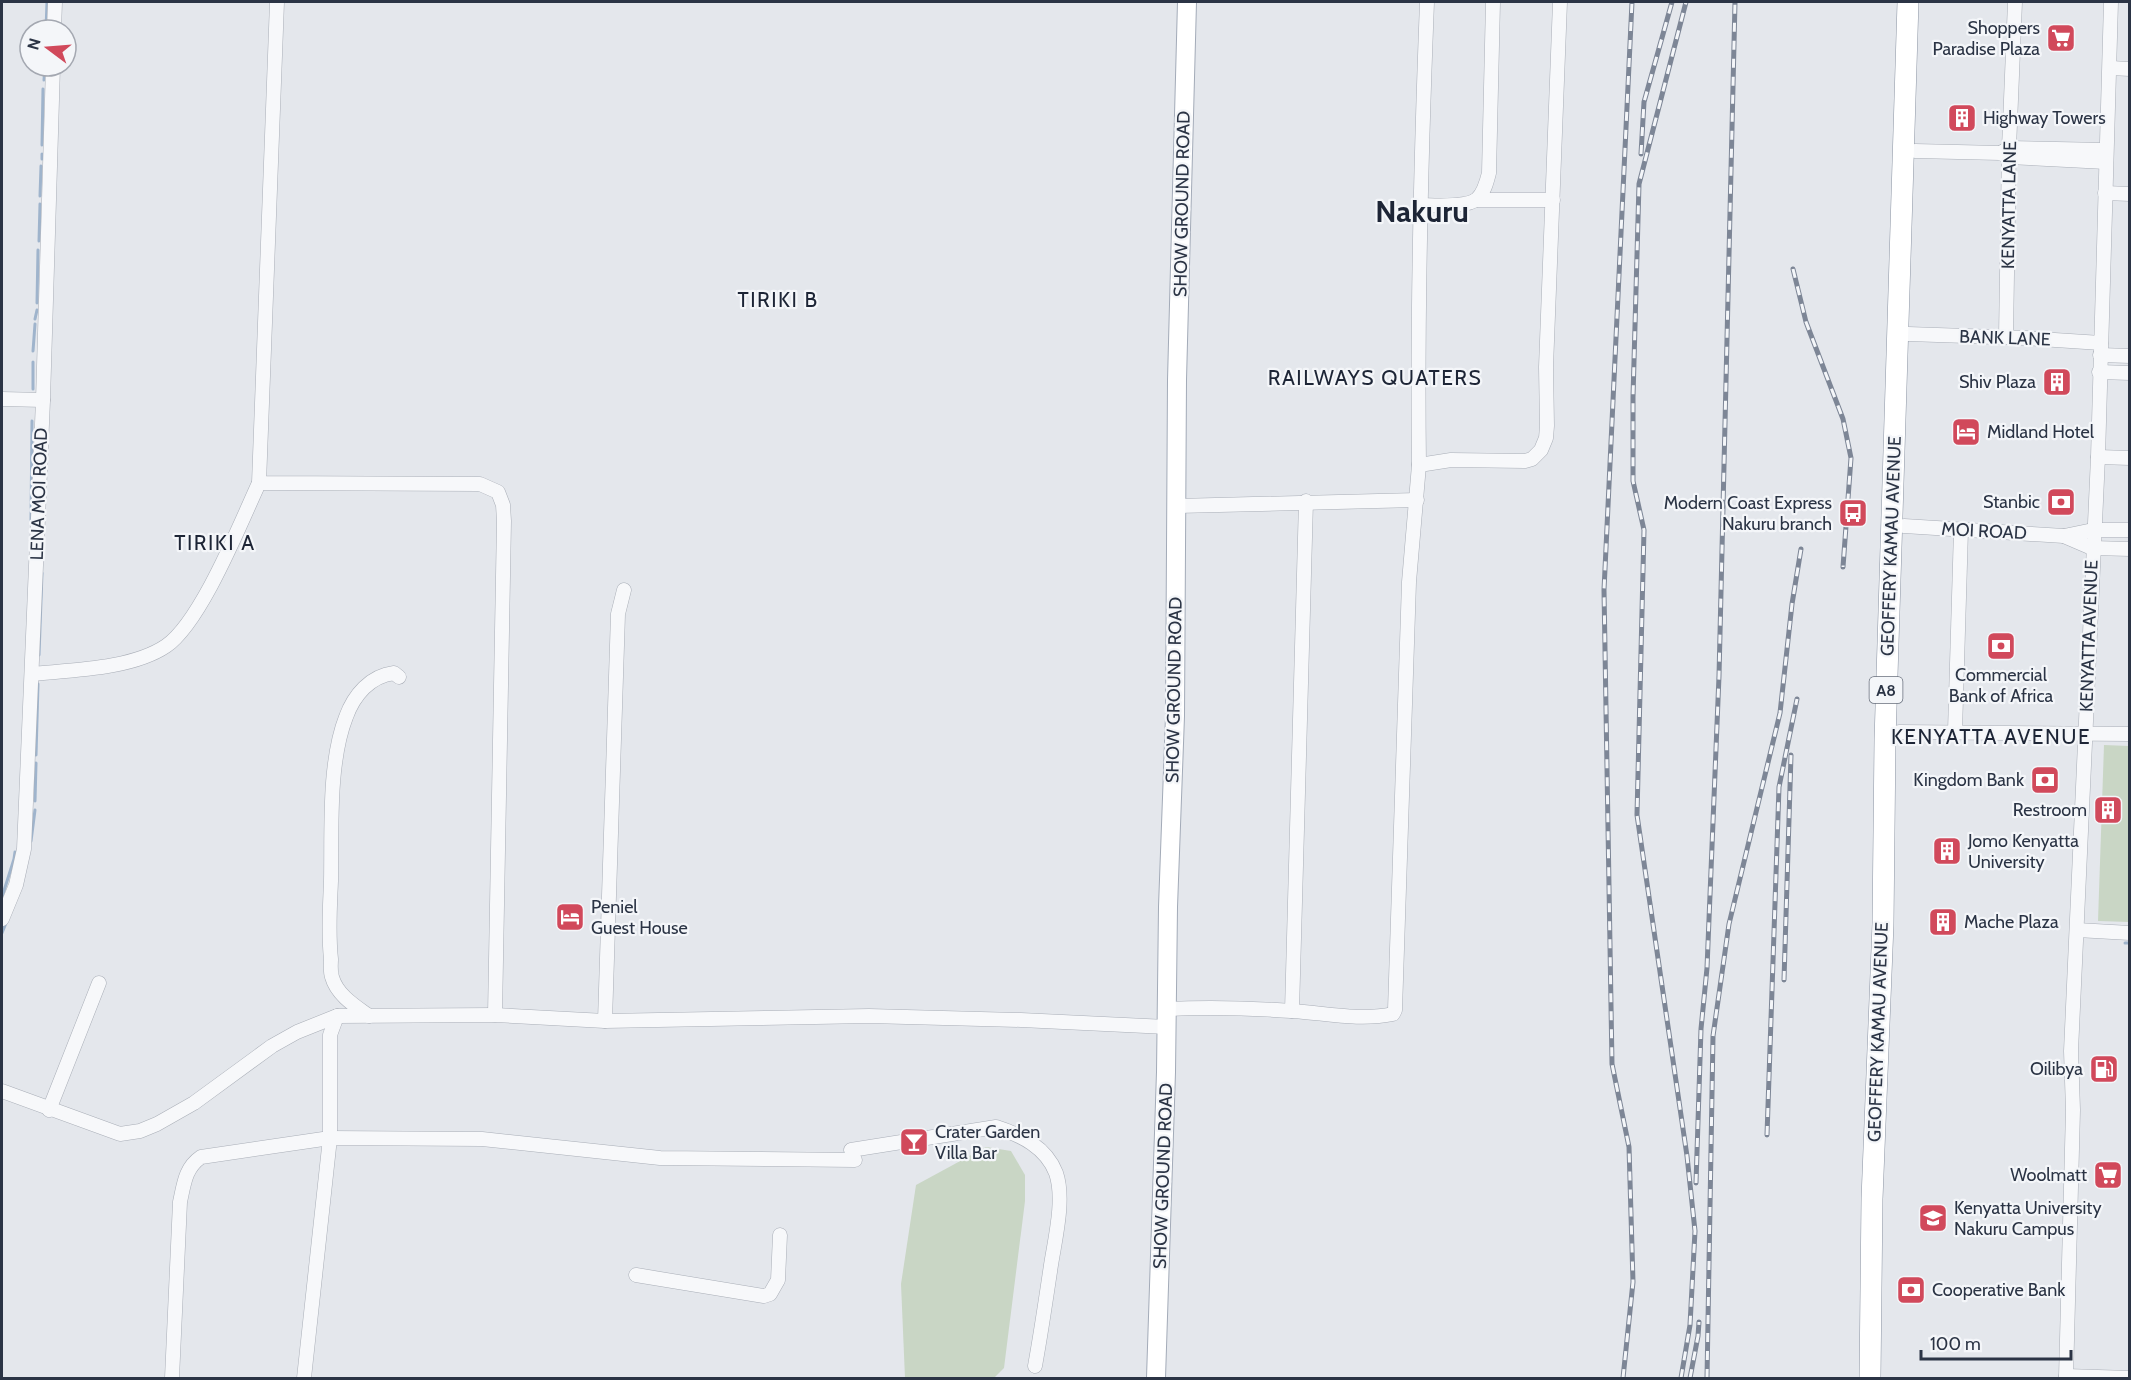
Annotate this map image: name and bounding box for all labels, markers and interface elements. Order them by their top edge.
place label: Shoppers Paradise Plaza [1932,17,2040,60]
north arrow [18,18,78,78]
supermarket icon: Shoppers Paradise Plaza [2045,22,2077,54]
text: N [23,36,45,52]
building icon: Highway Towers [1946,102,1978,134]
place label: Highway Towers [1983,107,2106,129]
street label: SHOW GROUND ROAD [1169,111,1195,297]
street label: KENYATTA LANE [1997,141,2021,269]
district label: Nakuru [1375,193,1469,230]
district label: TIRIKI B [737,287,819,312]
street label: BANK LANE [1959,325,2051,351]
district label: RAILWAYS QUATERS [1268,365,1482,390]
building icon: Shiv Plaza [2041,366,2073,398]
place label: Shiv Plaza [1959,371,2036,393]
hotel icon: Midland Hotel [1950,416,1982,448]
place label: Midland Hotel [1987,421,2095,443]
street label: LENA MOI ROAD [26,427,52,561]
street label: GEOFFERY KAMAU AVENUE [1876,436,1906,656]
bank icon: Stanbic [2045,486,2077,518]
place label: Stanbic [1983,491,2040,513]
place label: Modern Coast Express Nakuru branch [1664,492,1832,535]
bus stop icon: Modern Coast Express Nakuru branch [1837,497,1869,529]
street label: MOI ROAD [1941,518,2027,544]
district label: TIRIKI A [174,530,256,555]
street label: KENYATTA AVENUE [2075,560,2103,712]
street label: SHOW GROUND ROAD [1161,597,1187,783]
bank icon: Commercial Bank of Africa [1985,630,2017,662]
place label: Commercial Bank of Africa [1949,664,2054,707]
road number: A8 [1870,677,1902,703]
district label: KENYATTA AVENUE [1891,724,2091,749]
bank icon: Kingdom Bank [2029,764,2061,796]
place label: Kingdom Bank [1913,769,2025,791]
building icon: Restroom [2092,794,2124,826]
place label: Restroom [2013,799,2087,821]
place label: Jomo Kenyatta University [1967,830,2079,873]
building icon: Jomo Kenyatta University [1931,835,1963,867]
place label: Peniel Guest House [591,896,688,939]
hotel icon: Peniel Guest House [554,901,586,933]
building icon: Mache Plaza [1927,906,1959,938]
place label: Mache Plaza [1964,911,2059,933]
street label: GEOFFERY KAMAU AVENUE [1863,922,1893,1142]
fuel station icon: Oilibya [2088,1053,2120,1085]
place label: Oilibya [2030,1058,2083,1080]
street label: SHOW GROUND ROAD [1149,1082,1177,1270]
place label: Crater Garden Villa Bar [935,1121,1040,1164]
bar icon: Crater Garden Villa Bar [898,1126,930,1158]
supermarket icon: Woolmatt [2092,1159,2124,1191]
place label: Woolmatt [2010,1164,2087,1186]
place label: Kenyatta University Nakuru Campus [1954,1197,2102,1240]
school or university icon: Kenyatta University Nakuru Campus [1917,1202,1949,1234]
bank icon: Cooperative Bank [1895,1274,1927,1306]
place label: Cooperative Bank [1932,1279,2066,1301]
scale bar [1921,1323,2071,1361]
text: 100 m [1930,1333,1981,1355]

